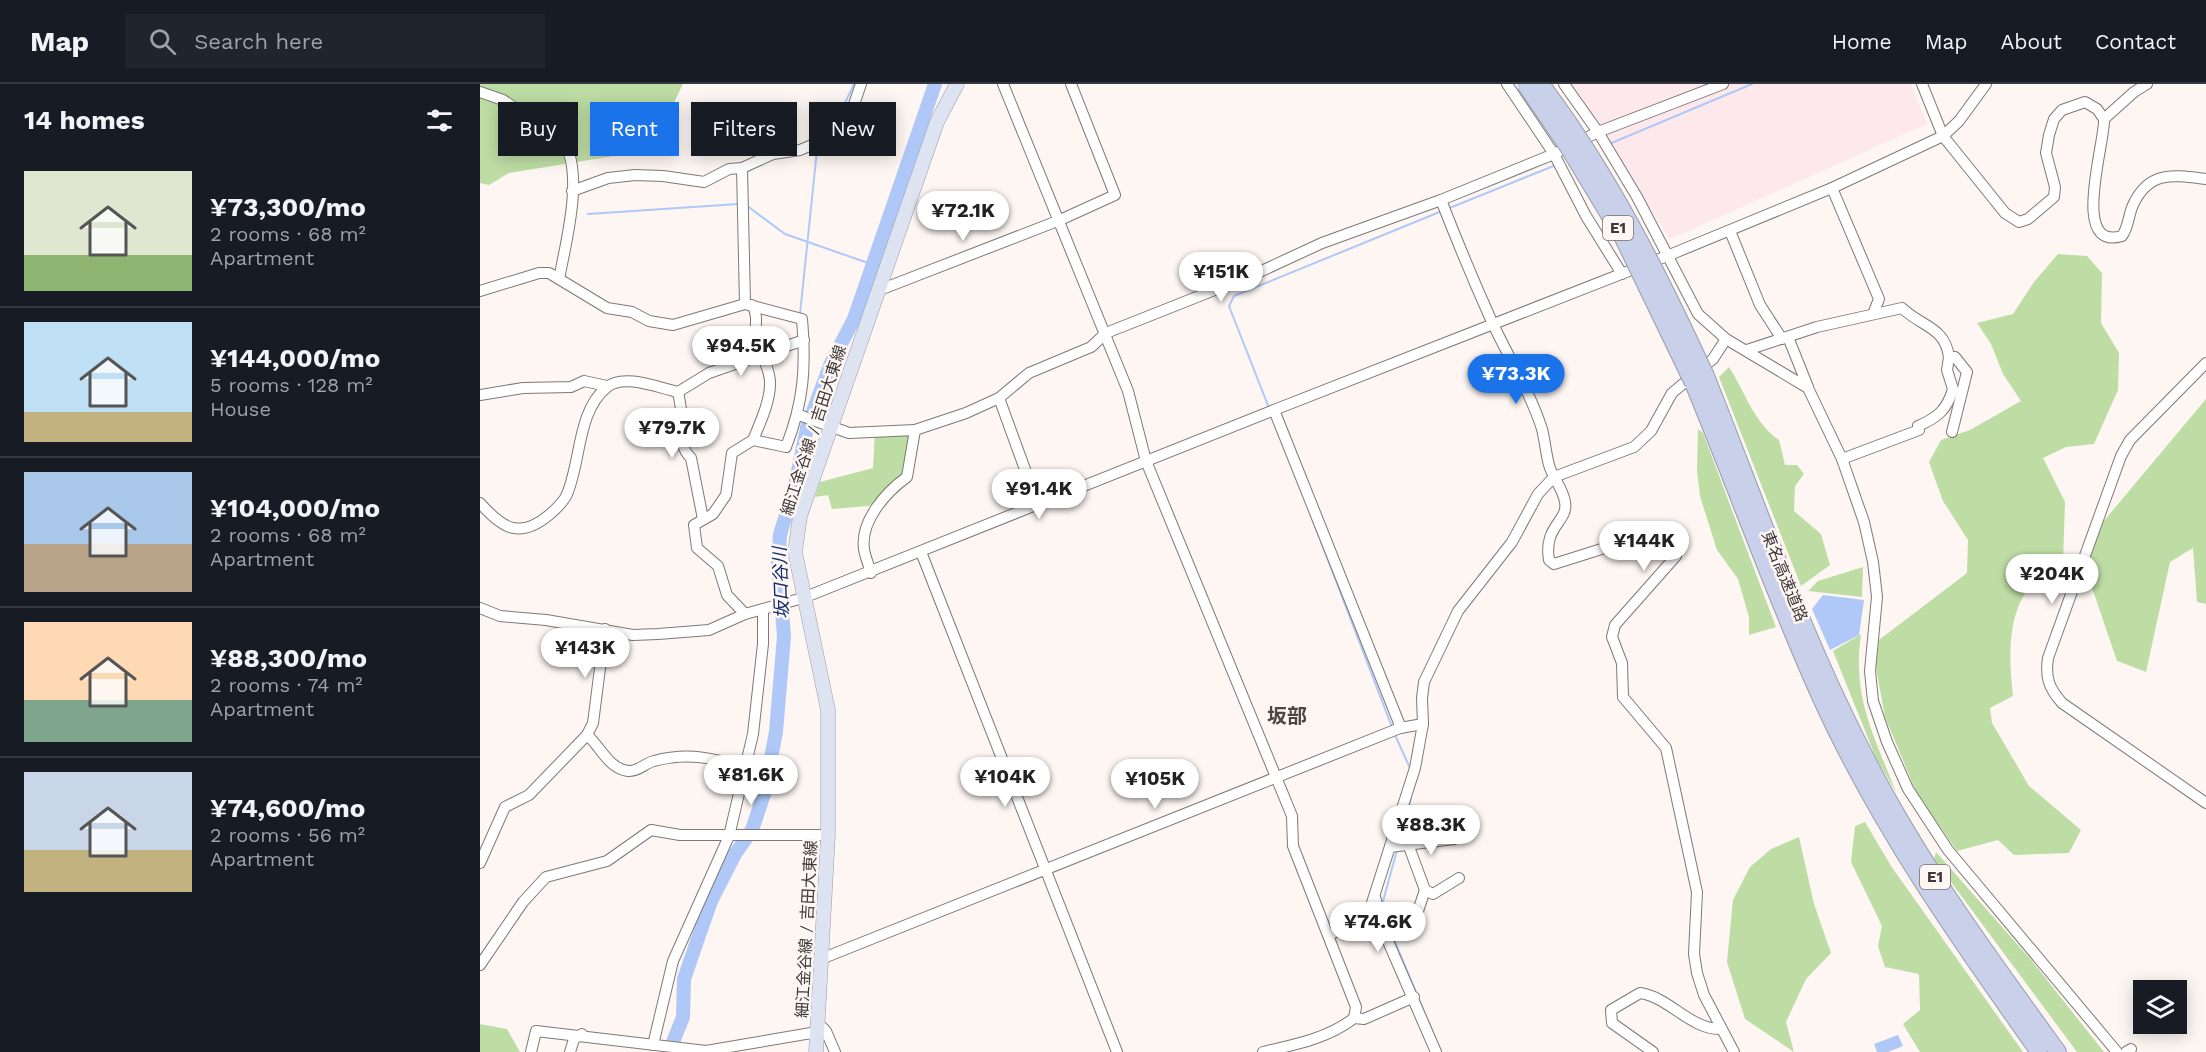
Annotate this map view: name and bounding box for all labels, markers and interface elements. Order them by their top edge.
search box [125,14,545,68]
text: Map [30,25,89,58]
icon: search [146,25,179,58]
text: Search here [194,29,323,54]
text: Home [1832,29,1892,54]
text: Map [1925,29,1968,54]
text: About [2001,29,2062,54]
text: Contact [2095,29,2176,54]
chip: Buy [498,102,578,156]
chip: Rent [590,102,679,156]
chip: Filters [691,102,797,156]
chip: New [809,102,896,156]
icon: filters [423,104,456,137]
text: 14 homes [24,105,145,135]
pin: ¥72.1K [914,191,1012,242]
text: ¥73,300/mo [210,192,366,222]
icon: home [72,195,144,267]
text: ¥72.1K [931,198,995,222]
road number: E1 [1603,216,1633,240]
text: 2 rooms · 68 m² [210,222,366,246]
text: Apartment [210,246,314,270]
pin: ¥151K [1179,252,1263,303]
text: ¥151K [1193,259,1249,283]
pin: ¥94.5K [692,326,790,377]
text: ¥94.5K [706,333,776,357]
text: ¥144,000/mo [210,343,380,373]
street label: 細江金谷線 / 吉田大東線 [777,343,850,518]
icon: home [72,346,144,418]
pin: ¥73.3K [1467,354,1565,405]
text: ¥73.3K [1482,361,1550,385]
text: 5 rooms · 128 m² [210,373,373,397]
text: House [210,397,271,421]
pin: ¥79.7K [623,408,721,459]
text: ¥79.7K [638,415,706,439]
pin: ¥91.4K [990,469,1088,520]
text: ¥91.4K [1006,476,1072,500]
text: ¥104,000/mo [210,493,380,523]
icon: home [72,496,144,568]
pin: ¥144K [1602,521,1686,572]
text: 2 rooms · 68 m² [210,523,366,547]
text: ¥144K [1613,528,1675,552]
street label: 東名高速道路 [1758,528,1811,624]
water label: 坂口谷川 [769,545,792,619]
text: Apartment [210,547,314,571]
pin: ¥204K [2010,554,2094,605]
text: ¥204K [2020,561,2084,585]
pin: ¥143K [543,628,627,679]
text: ¥143K [555,635,615,659]
text: ¥88,300/mo [210,643,367,673]
icon: home [72,646,144,718]
text: 2 rooms · 74 m² [210,673,363,697]
text: Apartment [210,697,314,721]
district label: 坂部 [1267,704,1307,728]
pin: ¥81.6K [702,755,800,806]
pin: ¥104K [963,757,1047,808]
pin: ¥105K [1113,759,1197,810]
text: ¥81.6K [718,762,784,786]
text: ¥104K [974,764,1036,788]
text: ¥105K [1125,766,1185,790]
text: ¥74,600/mo [210,793,365,823]
icon: home [72,796,144,868]
pin: ¥88.3K [1382,805,1480,856]
text: ¥88.3K [1396,812,1466,836]
text: 2 rooms · 56 m² [210,823,365,847]
street label: 細江金谷線 / 吉田大東線 [792,840,821,1018]
text: Apartment [210,847,314,871]
road number: E1 [1920,865,1950,889]
pin: ¥74.6K [1329,902,1427,953]
text: ¥74.6K [1344,909,1412,933]
map controls [2133,980,2187,1034]
button: layers [2133,980,2187,1034]

